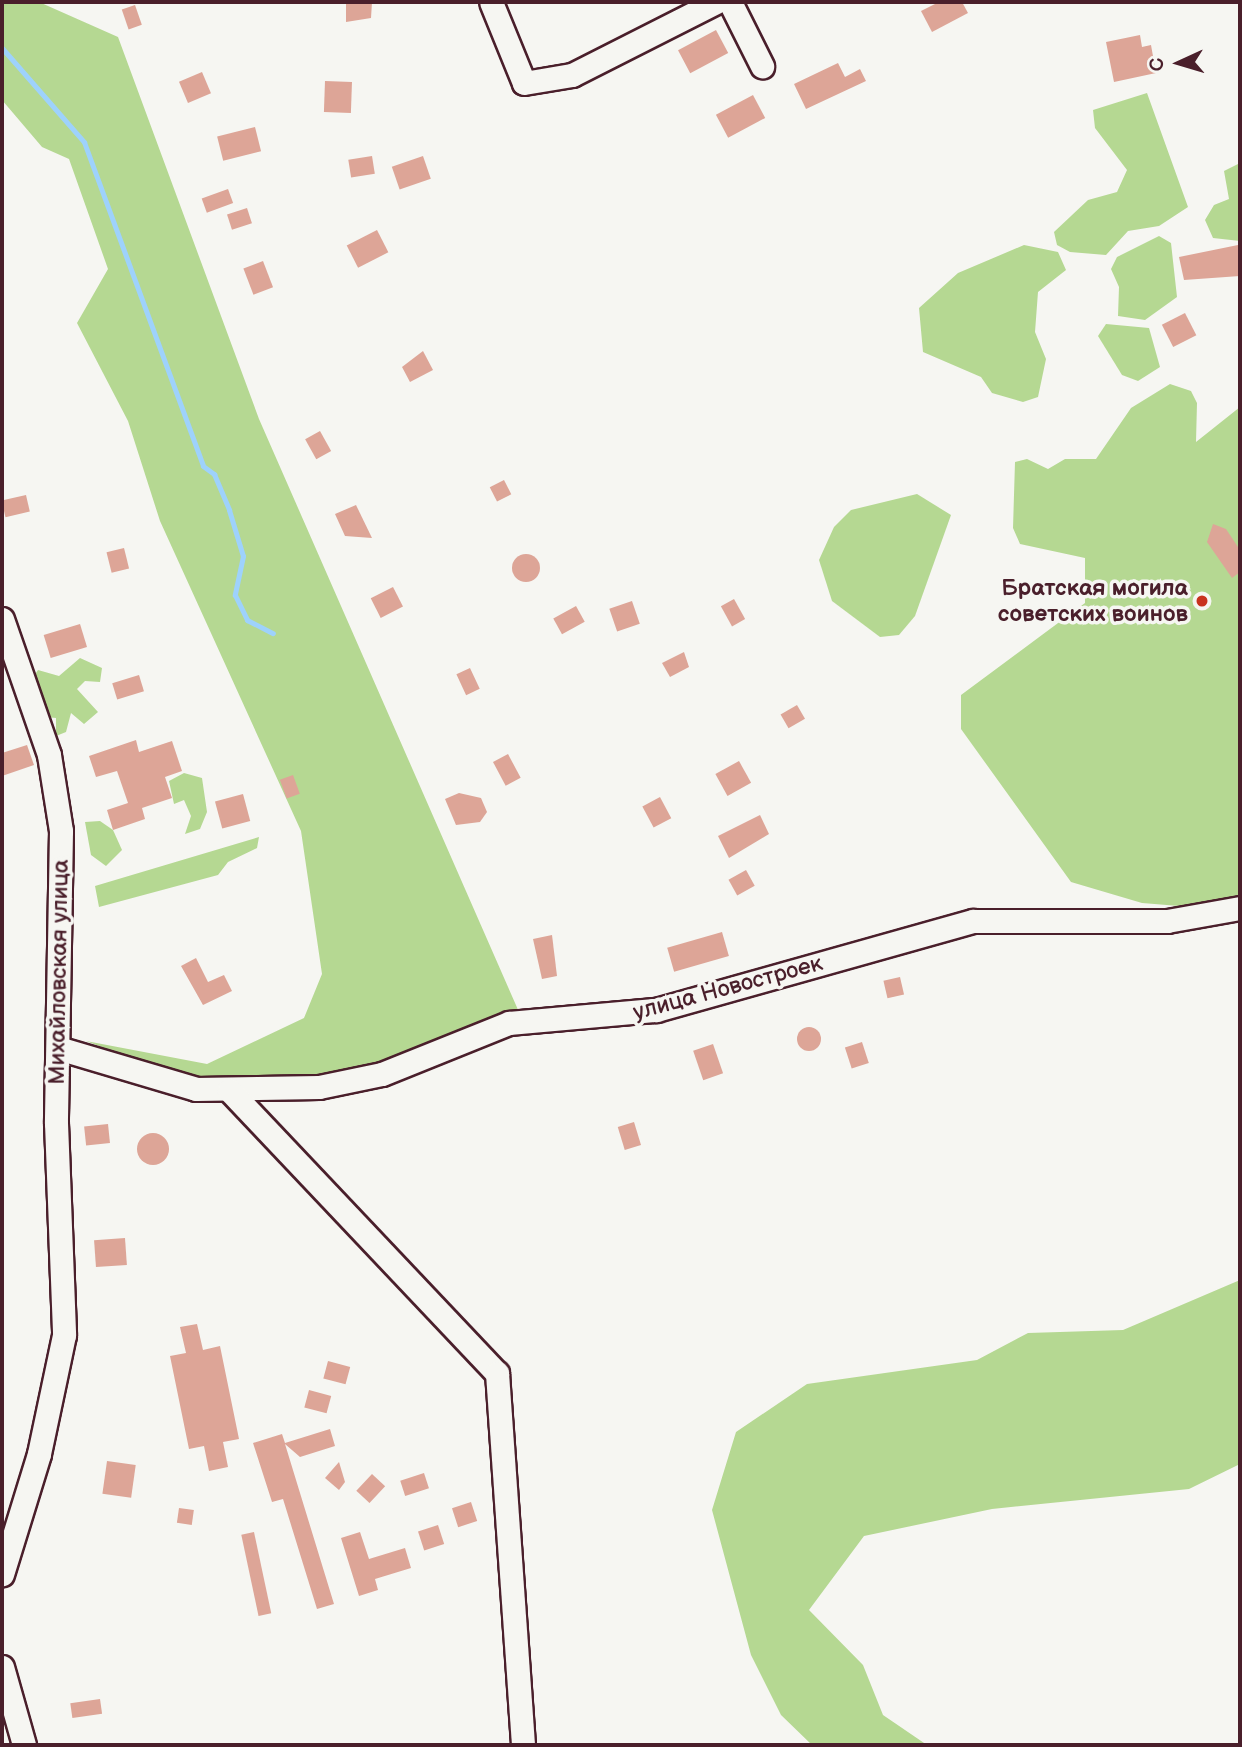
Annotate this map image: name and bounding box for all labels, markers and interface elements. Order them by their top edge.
north arrow [1144,28,1214,98]
text: С [1146,57,1169,72]
place label: Братская могила советских воинов [998,574,1188,628]
marker: Братская могила советских воинов [1194,593,1210,609]
street label: Михайловская улица [43,859,75,1085]
street label: улица Новостроек [630,949,826,1027]

